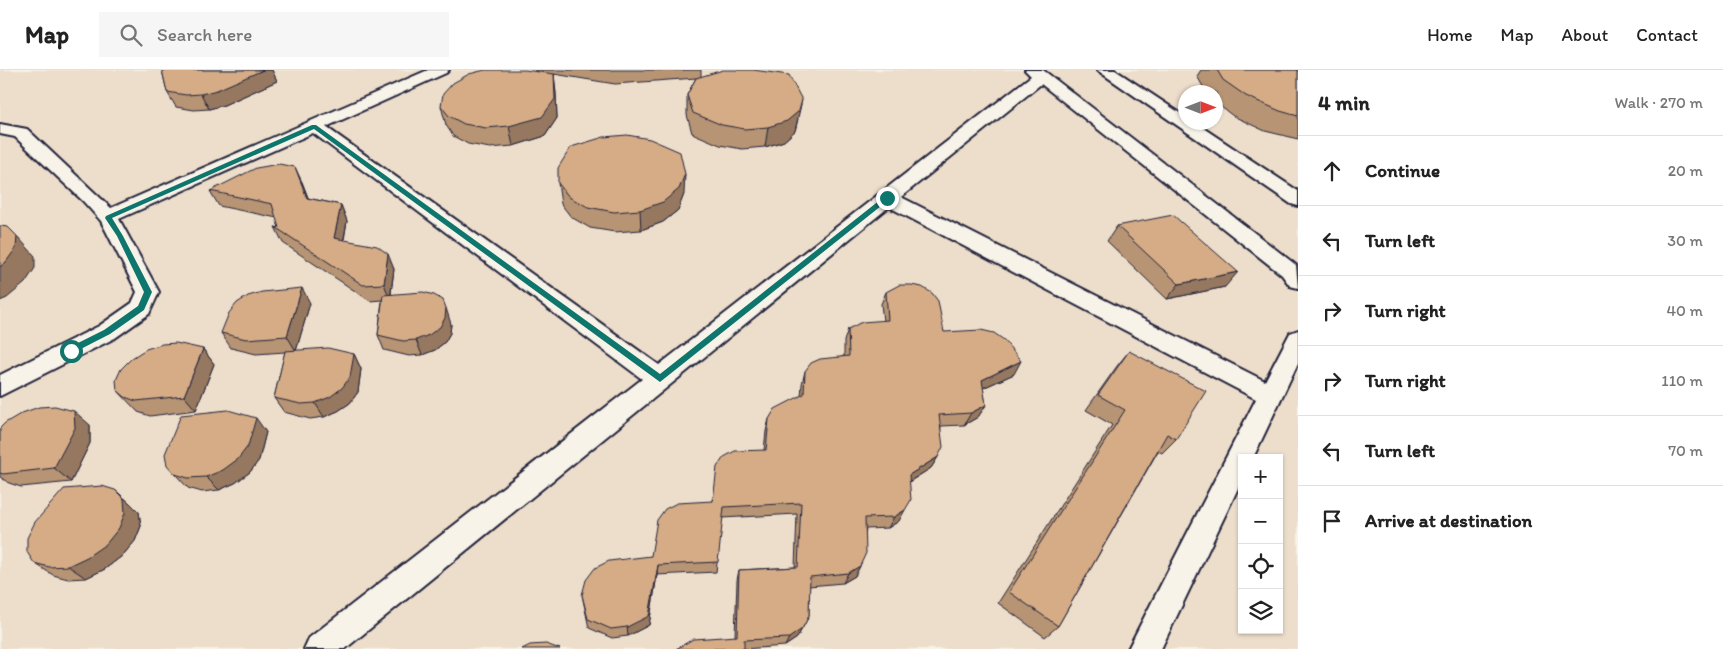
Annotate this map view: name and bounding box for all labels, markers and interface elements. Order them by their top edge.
search box [99,12,449,57]
text: Map [25,20,69,49]
icon: search [117,21,145,49]
text: Search here [157,23,252,46]
text: Home [1427,24,1473,46]
text: Map [1501,24,1534,46]
text: About [1562,24,1608,46]
text: Contact [1636,24,1698,46]
north arrow [1178,85,1223,130]
text: 4 min [1318,90,1370,115]
text: Walk · 270 m [1615,93,1703,112]
icon: ahead [1318,157,1346,185]
text: Continue [1365,159,1440,182]
text: 20 m [1668,161,1703,180]
route end [876,187,899,210]
icon: left [1318,227,1346,255]
text: Turn left [1365,229,1435,252]
text: 30 m [1667,231,1703,250]
icon: right [1318,297,1346,325]
text: Turn right [1365,299,1446,322]
text: 40 m [1666,301,1703,320]
route start [60,340,83,363]
icon: right [1318,367,1346,395]
text: Turn right [1365,369,1446,392]
text: 110 m [1661,371,1703,390]
icon: left [1318,437,1346,465]
text: Turn left [1365,439,1435,462]
text: 70 m [1668,441,1703,460]
map controls [1238,454,1283,634]
button: + [1238,454,1283,499]
button: − [1238,499,1283,544]
icon: arrive [1318,507,1346,535]
text: Arrive at destination [1365,509,1532,532]
button: locate [1238,544,1283,589]
button: layers [1238,589,1283,634]

